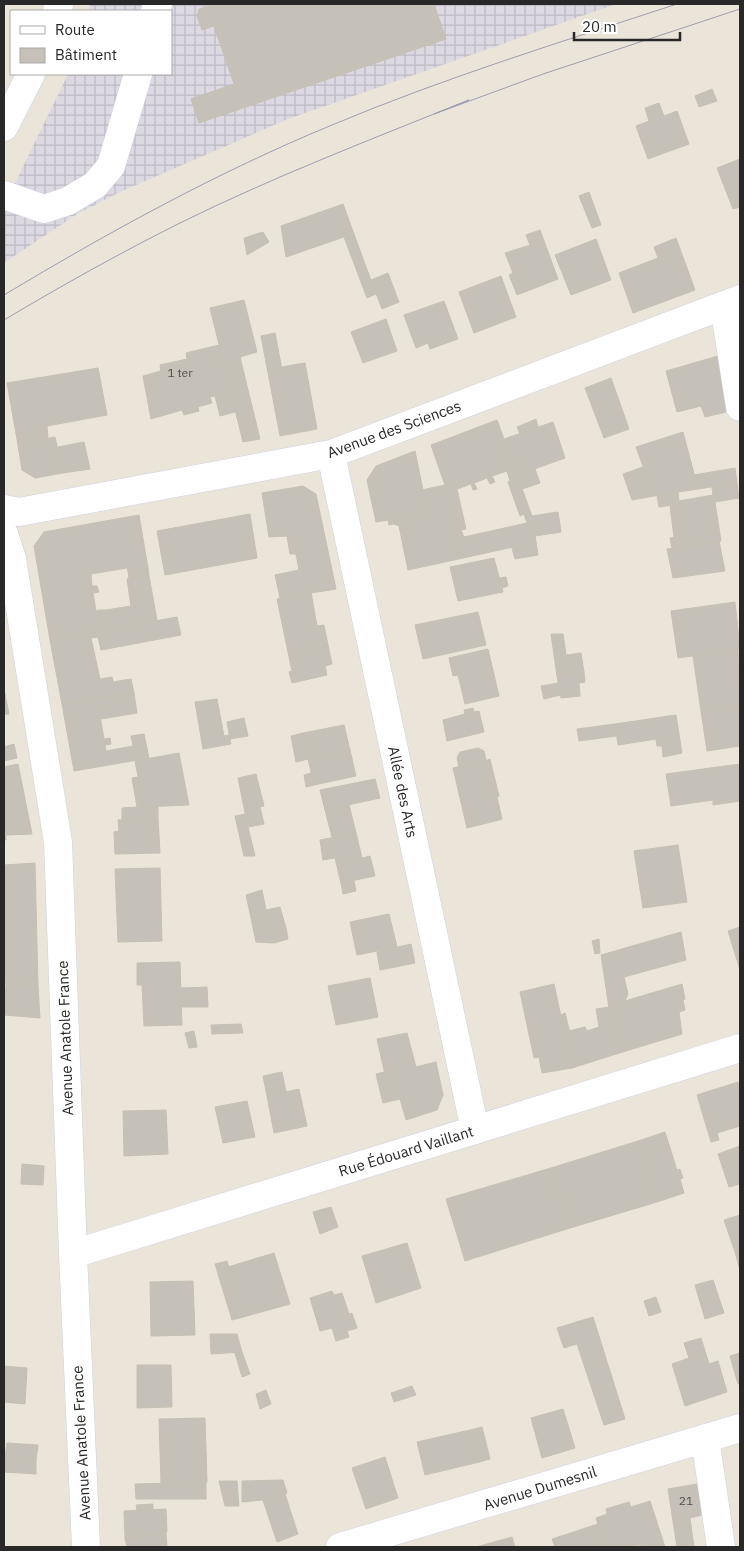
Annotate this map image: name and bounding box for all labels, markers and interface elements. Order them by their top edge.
legend [10,10,172,75]
scale bar [574,10,680,42]
text: 20 m [582,17,617,36]
text: Route [55,20,95,39]
text: Bâtiment [55,45,117,64]
house number: 1 ter [167,365,193,380]
street label: Avenue des Sciences [324,396,464,462]
street label: Allée des Arts [384,744,422,840]
street label: Avenue Anatole France [53,960,77,1116]
street label: Rue Édouard Vaillant [336,1121,476,1181]
street label: Avenue Anatole France [67,1365,95,1521]
street label: Avenue Dumesnil [481,1462,599,1514]
house number: 21 [679,1493,693,1508]

